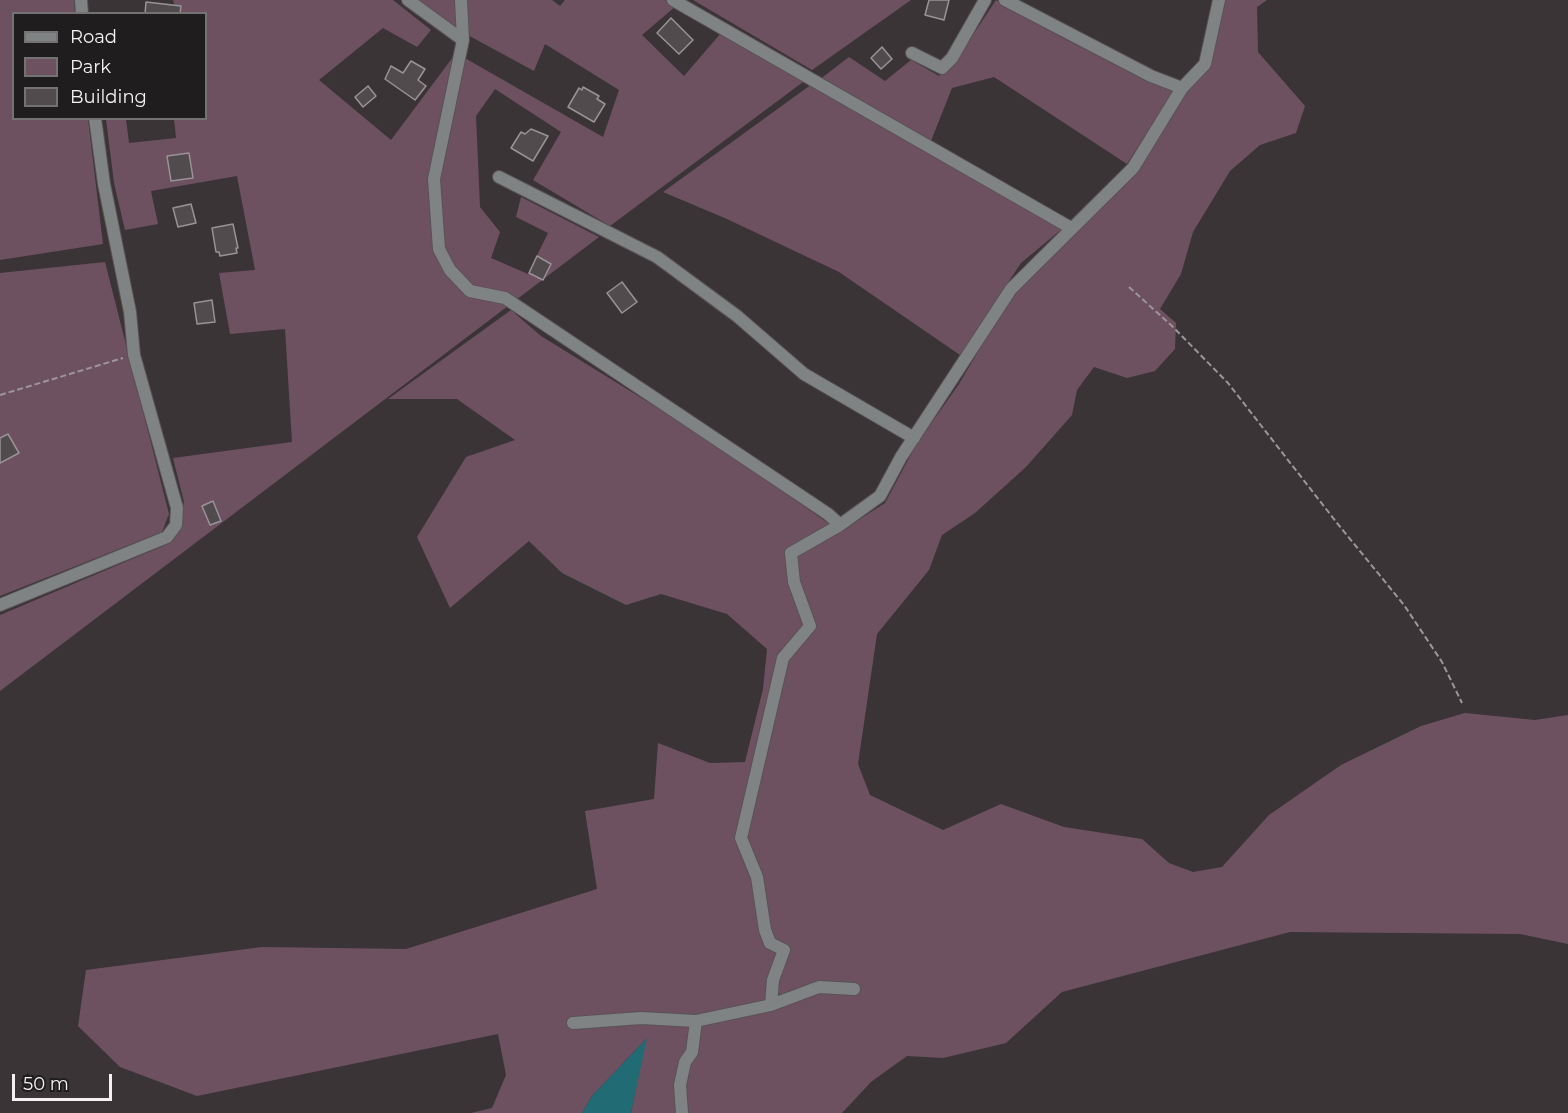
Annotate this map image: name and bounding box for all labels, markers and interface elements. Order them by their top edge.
legend [12,12,207,120]
text: Road [70,26,117,48]
text: Park [70,56,111,78]
text: Building [70,86,147,108]
scale bar [15,1062,116,1100]
text: 50 m [23,1073,69,1095]

